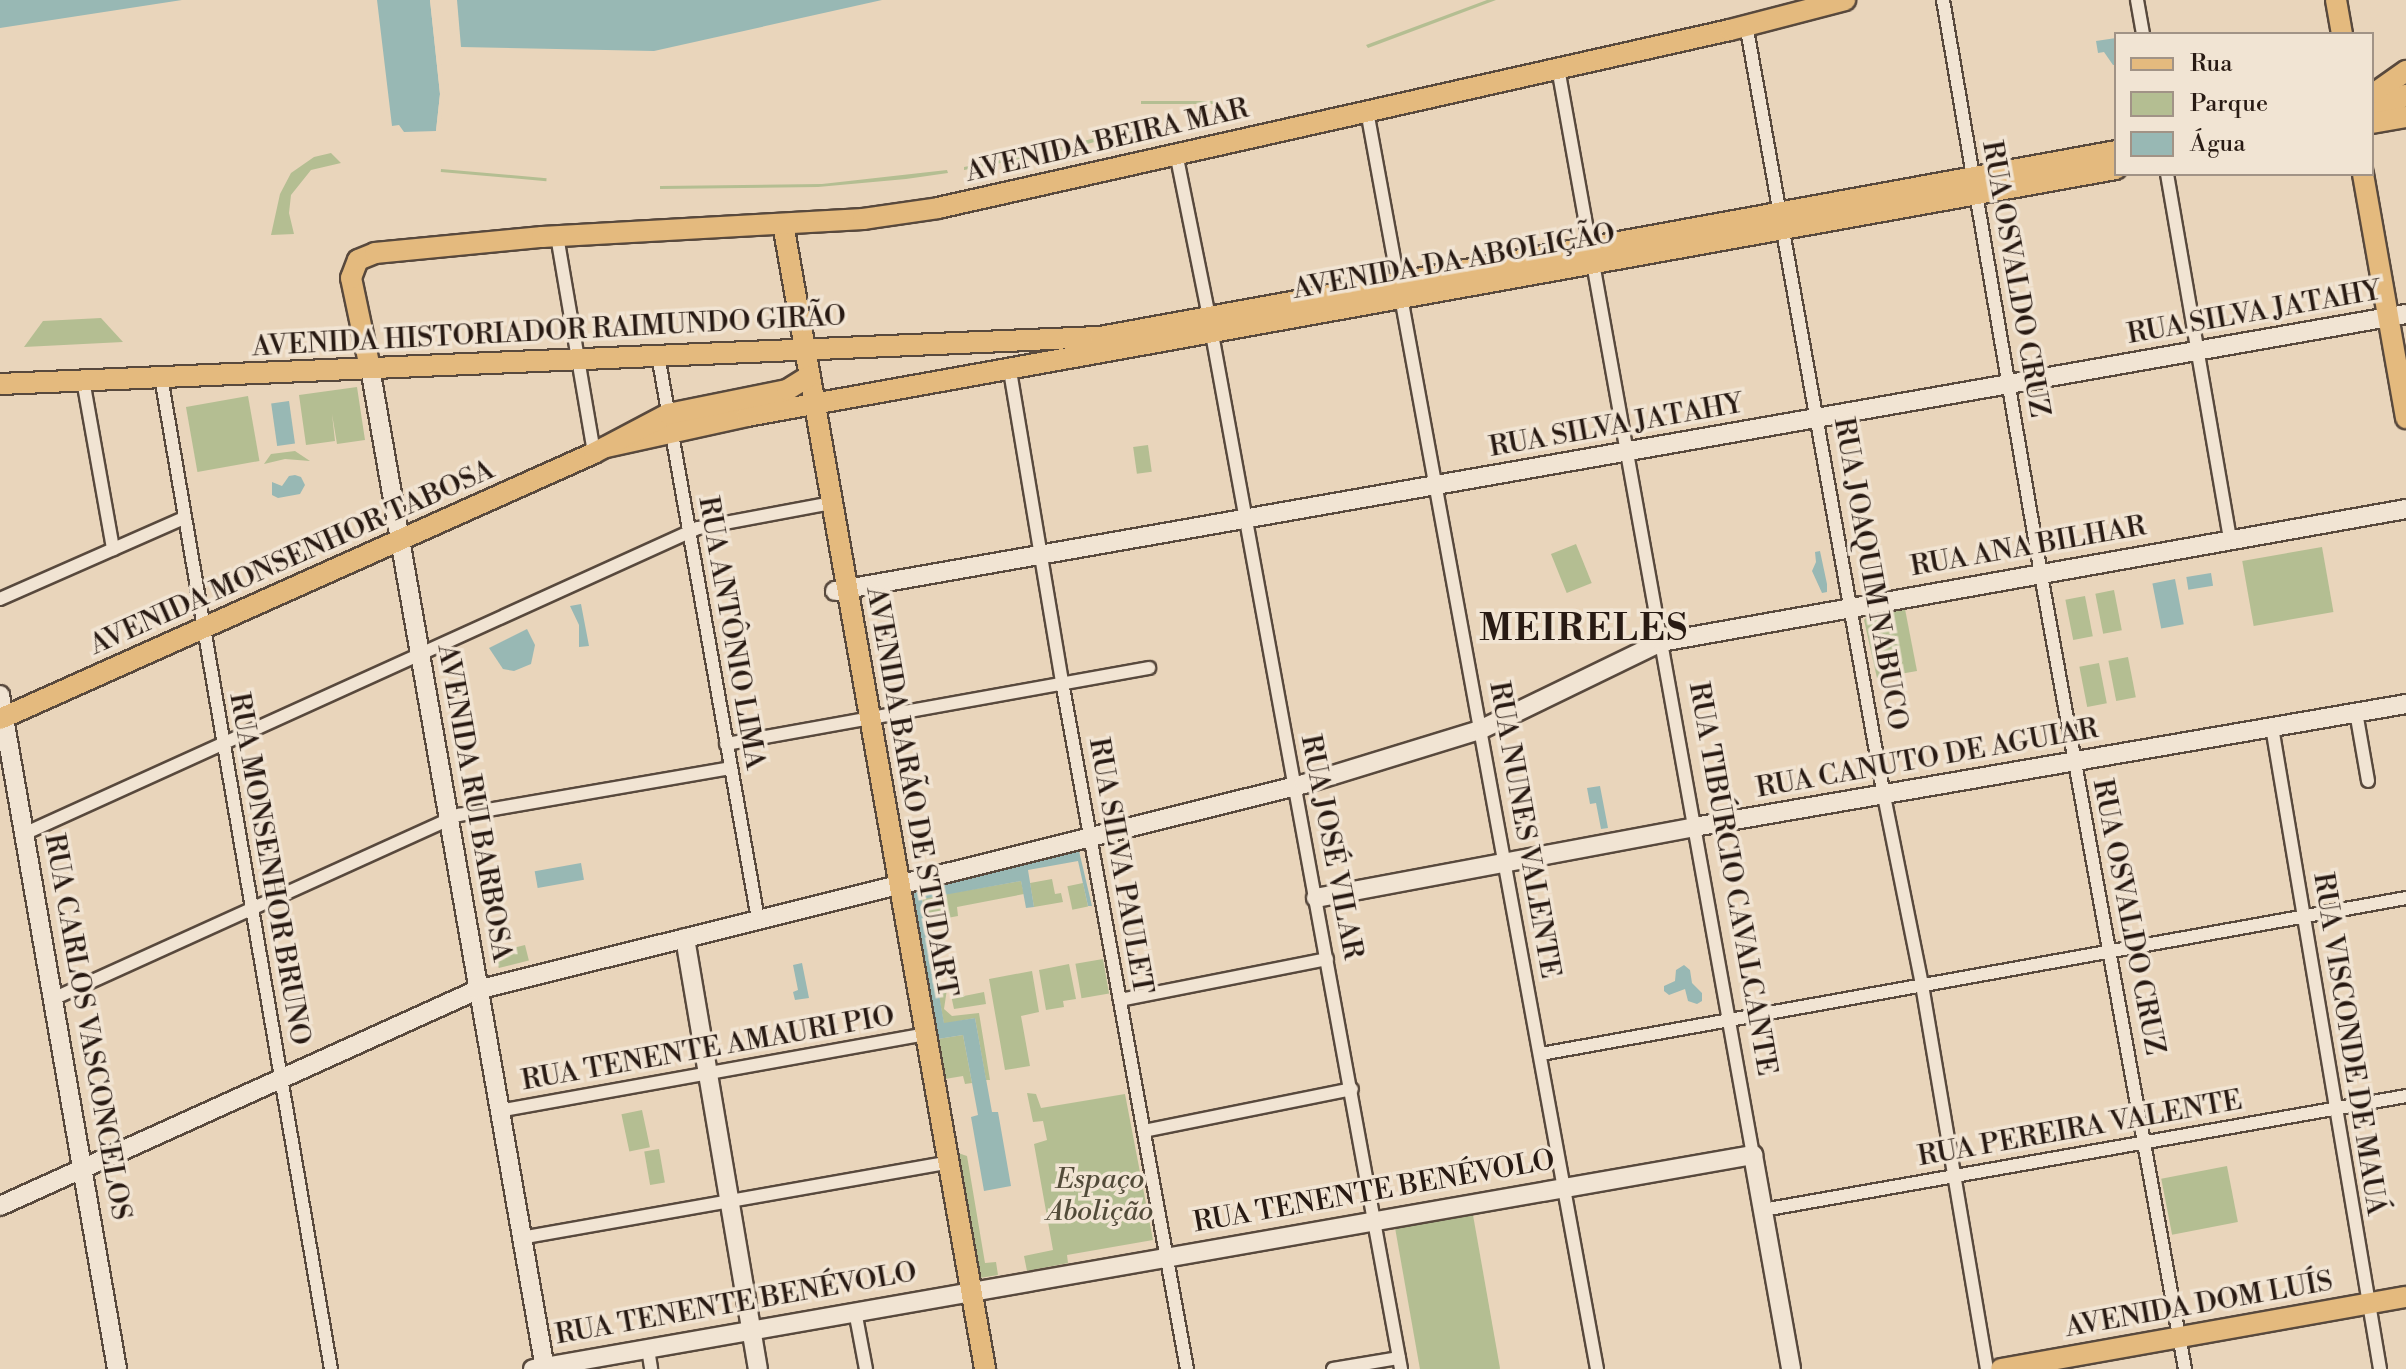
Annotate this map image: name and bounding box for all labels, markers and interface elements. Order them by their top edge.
legend [2114,32,2374,176]
text: Rua [2190,49,2232,79]
text: Parque [2190,89,2268,119]
street label: AVENIDA BEIRA MAR [962,92,1252,190]
text: Água [2190,129,2245,159]
street label: RUA OSVALDO CRUZ [1974,138,2056,420]
street label: AVENIDA DA ABOLIÇÃO [1290,217,1618,307]
street label: RUA SILVA JATAHY [2125,274,2383,352]
street label: AVENIDA HISTORIADOR RAIMUNDO GIRÃO [251,300,847,364]
street label: RUA SILVA JATAHY [1487,387,1745,465]
street label: RUA JOAQUIM NABUCO [1826,415,1914,733]
street label: AVENIDA MONSENHOR TABOSA [85,453,499,663]
street label: RUA ANTÔNIO LIMA [690,494,772,772]
street label: RUA ANA BILHAR [1908,510,2148,584]
street label: AVENIDA BARÃO DE STUDART [858,584,964,1000]
district label: MEIRELES [1479,608,1689,652]
street label: AVENIDA RUI BARBOSA [430,642,518,964]
street label: RUA NUNES VALENTE [1481,679,1567,981]
street label: RUA TIBÚRCIO CAVALCANTE [1681,680,1783,1078]
street label: RUA MONSENHOR BRUNO [221,690,317,1048]
street label: RUA CANUTO DE AGUIAR [1753,712,2101,806]
street label: RUA JOSÉ VILAR [1293,732,1369,962]
street label: RUA SILVA PAULET [1081,735,1159,997]
street label: RUA OSVALDO CRUZ [2085,776,2171,1058]
street label: RUA CARLOS VASCONCELOS [36,831,138,1223]
street label: RUA VISCONDE DE MAUÁ [2305,870,2393,1218]
street label: RUA TENENTE AMAURI PIO [519,1000,897,1098]
street label: RUA PEREIRA VALENTE [1915,1084,2245,1174]
street label: RUA TENENTE BENÉVOLO [1191,1144,1557,1240]
park label: Espaço Abolição [1047,1163,1153,1229]
street label: RUA TENENTE BENÉVOLO [553,1256,919,1352]
street label: AVENIDA DOM LUÍS [2063,1265,2335,1345]

